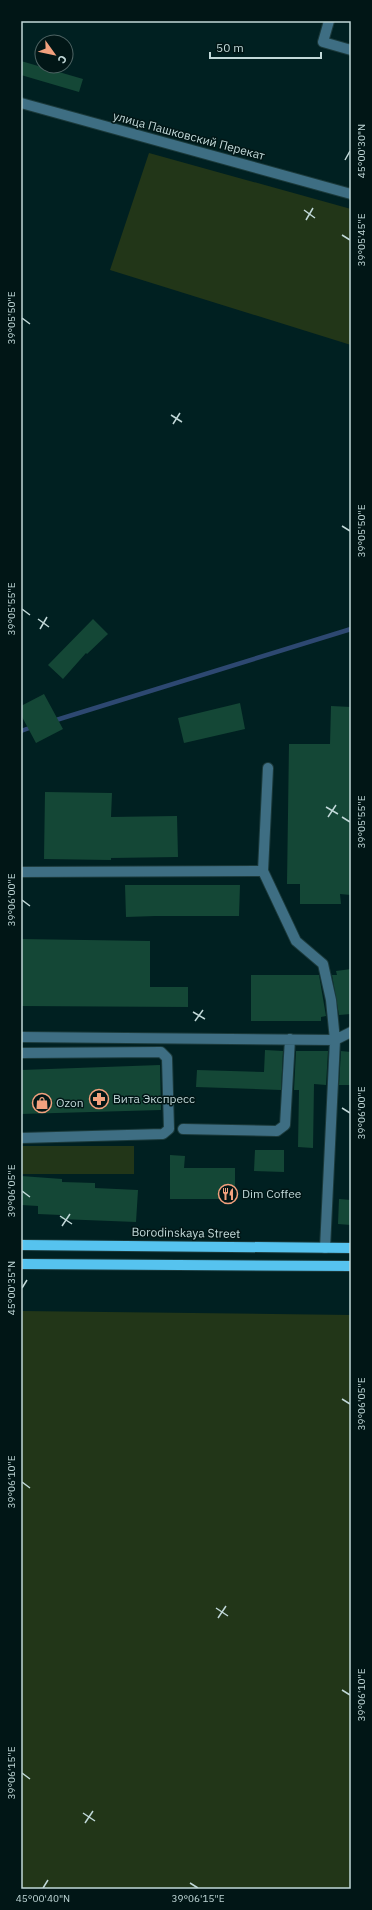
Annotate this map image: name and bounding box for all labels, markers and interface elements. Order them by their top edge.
north arrow [34,34,74,74]
scale bar [210,34,321,60]
text: 50 m [216,40,244,55]
text: С [55,53,70,66]
street label: улица Пашковский Перекат [112,108,267,163]
text: 45°00'30"N [355,124,368,178]
text: 39°05'45"E [355,213,368,267]
text: 39°05'50"E [5,291,18,345]
text: 39°05'50"E [355,504,368,558]
text: 39°05'55"E [5,582,18,636]
text: 39°05'55"E [355,795,368,849]
text: 39°06'00"E [5,873,18,927]
text: 39°06'00"E [355,1086,368,1140]
pharmacy icon: Вита Экспресс [88,1088,110,1110]
place label: Вита Экспресс [113,1091,195,1106]
shop icon: Ozon [31,1092,53,1114]
place label: Ozon [56,1095,83,1110]
text: 39°06'05"E [5,1164,18,1218]
restaurant icon: Dim Coffee [217,1183,239,1205]
place label: Dim Coffee [242,1186,302,1201]
street label: Borodinskaya Street [131,1224,241,1241]
text: 45°00'35"N [5,1261,18,1315]
text: 39°06'05"E [355,1377,368,1431]
text: 39°06'10"E [5,1455,18,1509]
text: 39°06'10"E [355,1668,368,1722]
text: 39°06'15"E [5,1746,18,1800]
text: 45°00'40"N [16,1892,70,1905]
text: 39°06'15"E [171,1892,225,1905]

